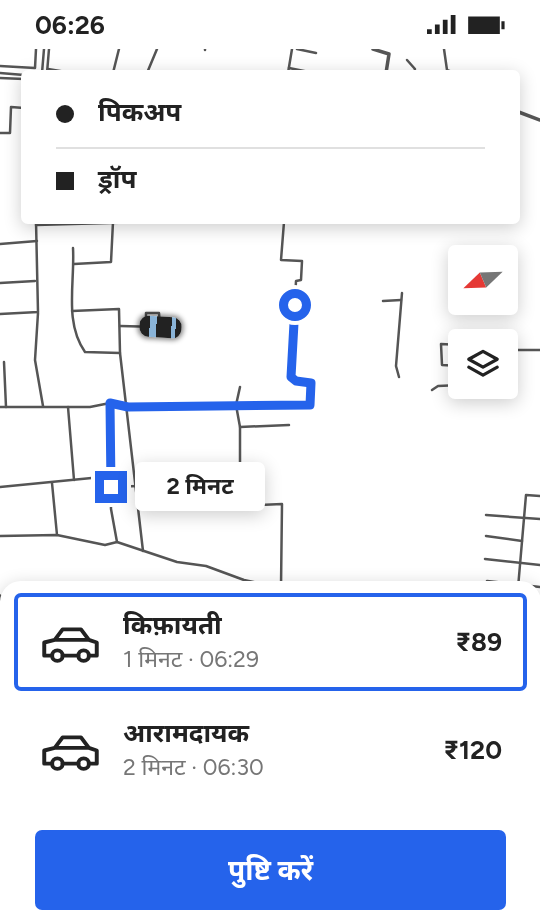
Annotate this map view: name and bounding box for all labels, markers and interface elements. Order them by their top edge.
text: 06:26 [35,9,105,41]
text: पिकअप [98,96,181,128]
text: ड्रॉप [98,163,136,195]
north arrow [448,245,518,315]
map controls [448,245,518,399]
route start [279,289,311,321]
car [139,315,182,339]
button: layers [448,329,518,399]
callout: 2 मिनट [136,463,265,511]
route end [95,471,127,503]
text: 2 मिनट [166,472,234,500]
text: किफ़ायती [123,609,222,641]
icon: car [39,611,102,674]
text: ₹89 [455,626,502,658]
text: 1 मिनट · 06:29 [123,645,259,673]
text: आरामदायक [123,717,249,749]
icon: car [39,719,102,782]
text: ₹120 [444,734,502,766]
text: 2 मिनट · 06:30 [123,753,264,781]
button: पुष्टि करें [35,830,506,910]

